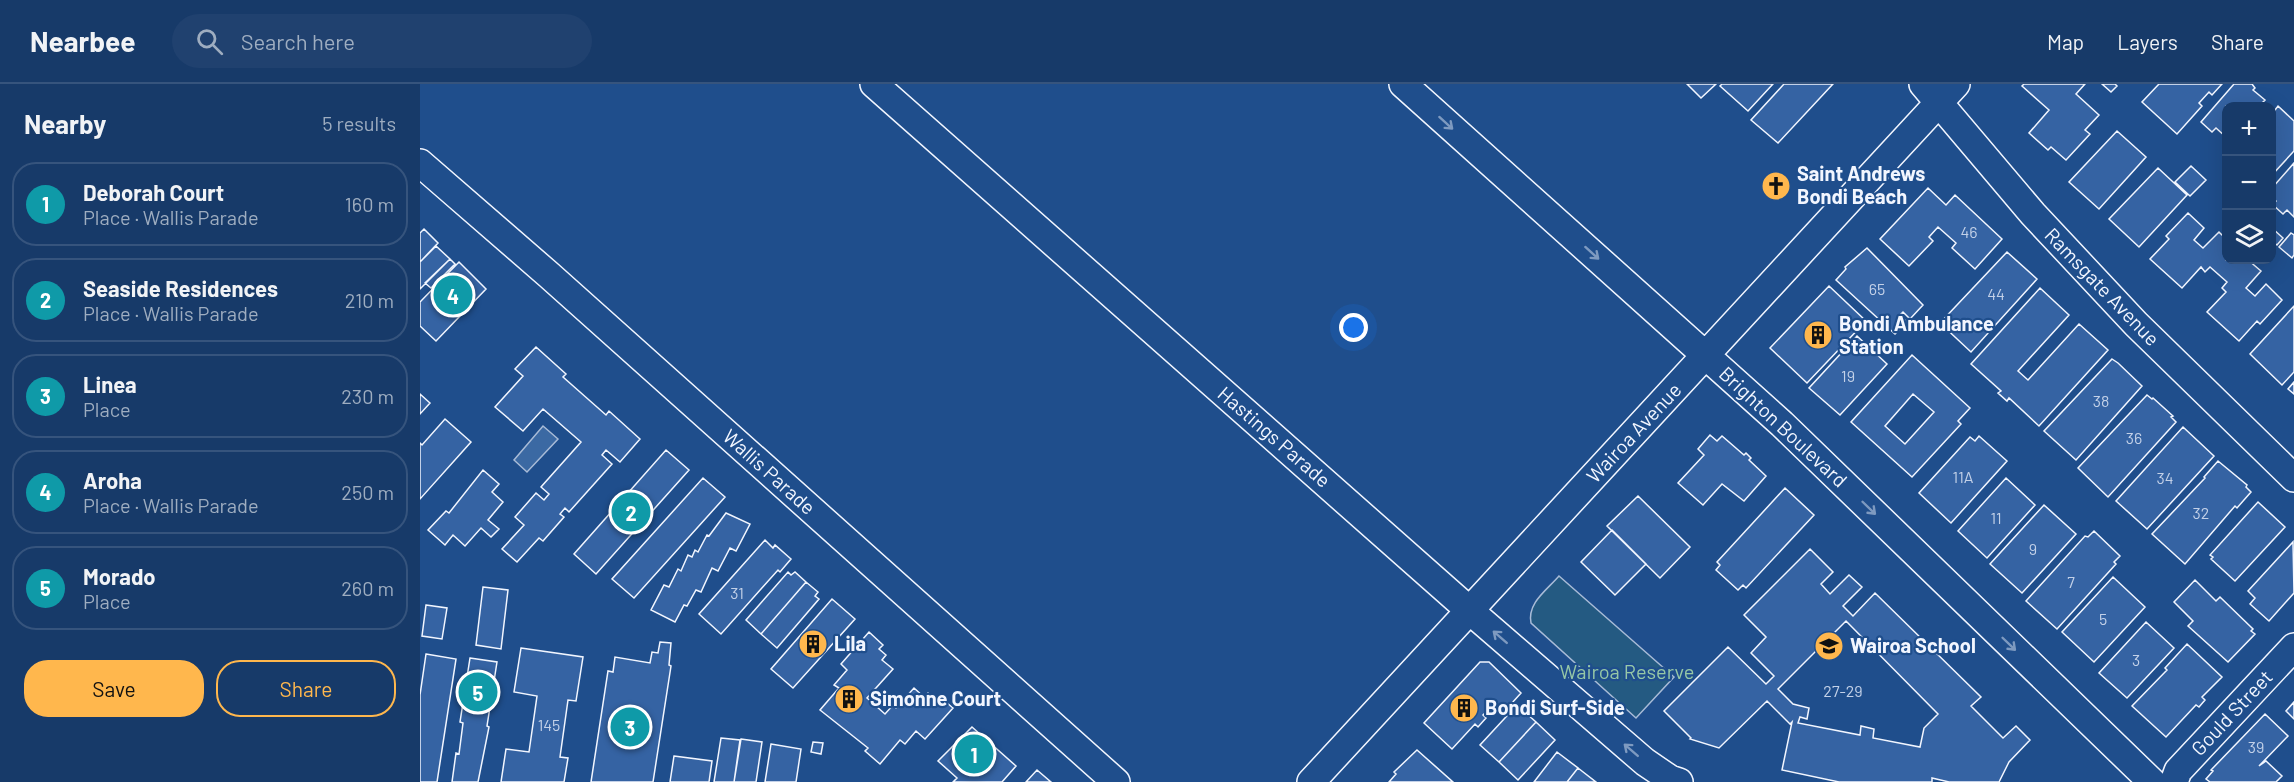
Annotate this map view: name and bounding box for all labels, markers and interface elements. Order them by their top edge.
search box [172,14,592,68]
text: Nearbee [30,24,136,58]
icon: search [193,25,226,58]
text: Search here [241,28,355,54]
text: Map [2047,29,2084,54]
text: Layers [2117,29,2178,54]
text: Share [2211,29,2264,54]
map controls [2222,102,2276,264]
button: + [2222,102,2276,156]
text: Nearby [24,108,106,139]
text: 5 results [322,111,396,135]
one-way arrow [1438,116,1453,130]
button: − [2222,156,2276,210]
place label: Saint Andrews Bondi Beach [1797,161,1925,208]
church icon: Saint Andrews Bondi Beach [1760,170,1792,202]
text: Deborah Court [83,179,224,205]
text: 1 [42,192,49,216]
text: 160 m [345,192,394,216]
text: Place · Wallis Parade [83,205,259,229]
button: layers [2222,210,2276,264]
house number: 46 [1960,222,1978,241]
street label: Ramsgate Avenue [2040,222,2165,350]
one-way arrow [1584,246,1599,260]
pin: 4 [434,272,472,318]
text: Seaside Residences [83,275,278,301]
house number: 65 [1869,279,1885,298]
house number: 44 [1987,284,2005,303]
text: 2 [40,288,51,312]
text: 210 m [345,288,394,312]
text: Place · Wallis Parade [83,301,259,325]
place label: Bondi Ambulance Station [1839,311,1994,358]
your location [1339,313,1368,342]
building icon: Bondi Ambulance Station [1802,319,1834,351]
street label: Brighton Boulevard [1715,361,1853,492]
house number: 19 [1841,366,1855,385]
text: Linea [83,371,137,397]
street label: Wairoa Avenue [1581,377,1686,487]
street label: Hastings Parade [1213,381,1336,492]
text: 3 [40,384,51,408]
text: 230 m [341,384,394,408]
house number: 38 [2093,391,2109,410]
text: Place [83,397,131,421]
street label: Wallis Parade [719,424,821,519]
house number: 36 [2126,428,2142,447]
text: Aroha [83,467,142,493]
house number: 11A [1953,467,1974,486]
house number: 34 [2156,468,2174,487]
text: 4 [39,480,52,504]
text: 250 m [341,480,394,504]
pin: 2 [612,490,650,534]
text: Place · Wallis Parade [83,493,259,517]
one-way arrow [1861,501,1876,515]
house number: 32 [2193,503,2209,522]
house number: 11 [1990,508,2002,527]
house number: 9 [2029,539,2037,558]
text: Morado [83,563,156,589]
house number: 7 [2067,572,2075,591]
text: 5 [40,576,51,600]
text: 260 m [341,576,394,600]
house number: 31 [730,583,744,602]
text: Place [83,589,131,613]
house number: 5 [2099,609,2107,628]
building icon: Lila [797,628,829,660]
one-way arrow [1493,630,1508,644]
school or university icon: Wairoa School [1813,630,1845,662]
place label: Lila [834,631,866,655]
place label: Wairoa School [1850,633,1976,657]
one-way arrow [2002,636,2017,651]
house number: 3 [2132,650,2140,669]
park label: Wairoa Reserve [1560,659,1694,683]
button: Save [24,660,204,717]
button: Share [216,660,396,717]
street label: Gould Street [2186,665,2277,760]
pin: 5 [458,670,498,714]
house number: 27-29 [1823,681,1863,700]
building icon: Simonne Court [833,683,865,715]
place label: Simonne Court [870,686,1001,710]
building icon: Bondi Surf-Side [1448,692,1480,724]
place label: Bondi Surf-Side [1485,695,1625,719]
pin: 3 [610,704,650,750]
house number: 145 [538,715,560,734]
pin: 1 [954,732,994,776]
house number: 39 [2248,737,2264,756]
one-way arrow [1624,743,1639,757]

